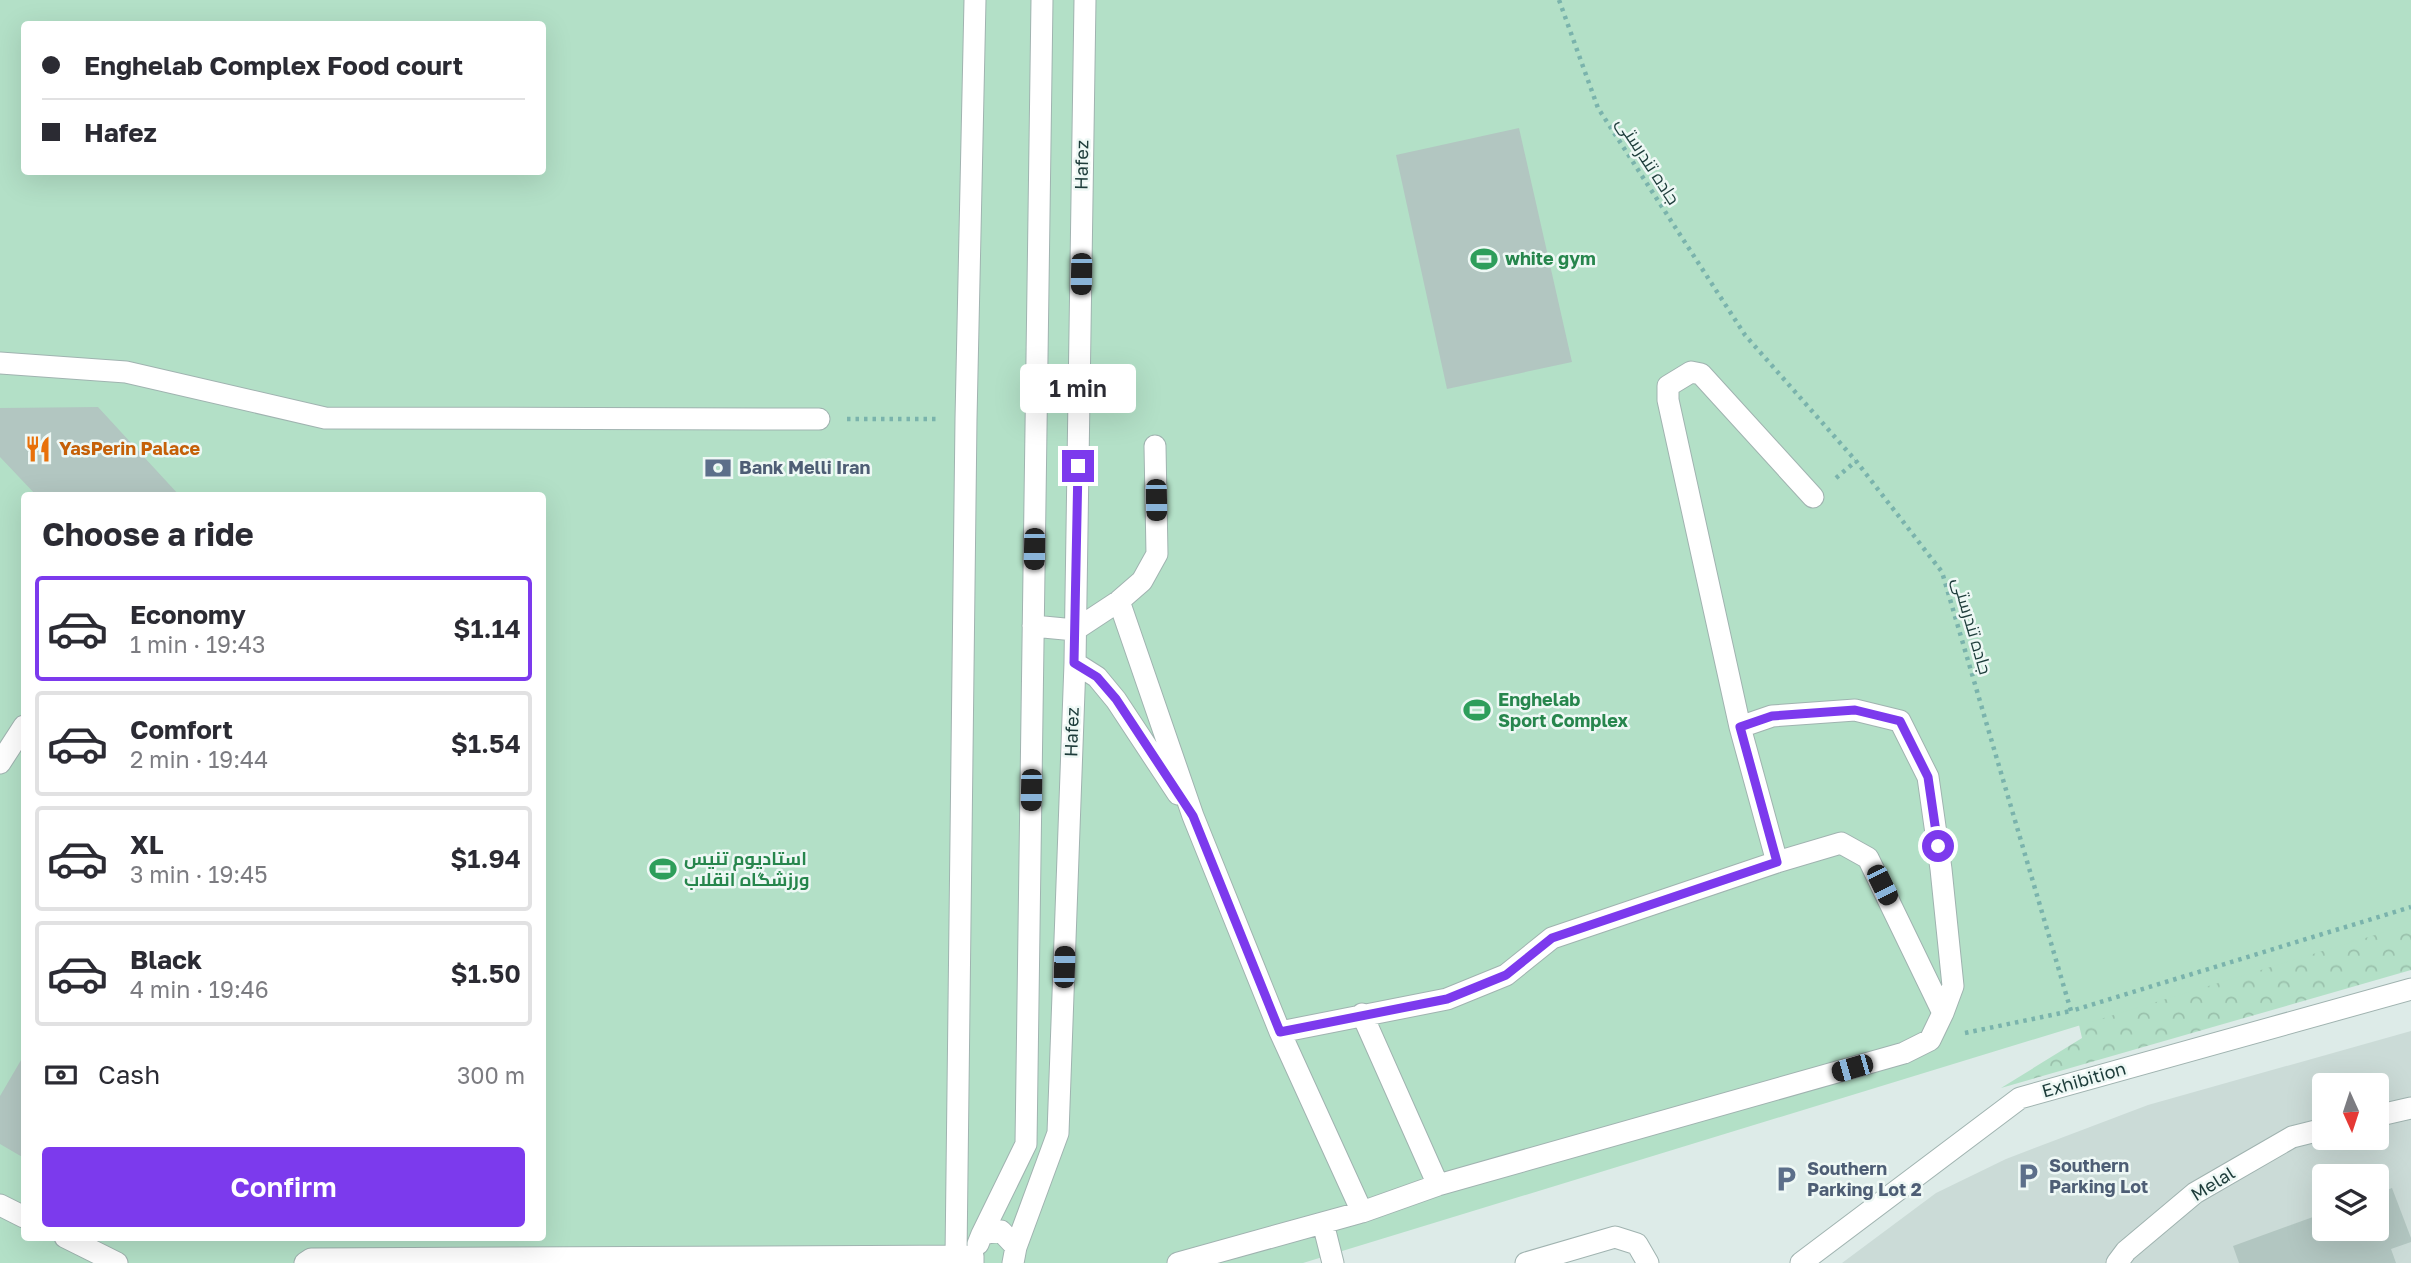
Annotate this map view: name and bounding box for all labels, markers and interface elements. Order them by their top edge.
text: Enghelab Complex Food court [84,50,463,81]
street label: جاده تندرستی [1612,113,1685,209]
text: Hafez [84,117,157,148]
street label: Hafez [1070,140,1092,190]
sports icon: white gym [1469,244,1499,274]
place label: white gym [1505,247,1596,269]
car [1071,253,1092,295]
callout: 1 min [1020,364,1136,414]
text: 1 min [1049,374,1107,402]
restaurant icon: YasPerin Palace [23,434,53,464]
place label: YasPerin Palace [59,437,201,459]
route end [1062,450,1094,482]
bank icon: Bank Melli Iran [703,453,733,483]
place label: Bank Melli Iran [739,456,870,478]
car [1146,479,1167,521]
text: Choose a ride [42,515,254,553]
car [1024,528,1045,570]
street label: جاده تندرستی [1948,575,1997,677]
icon: car [46,597,109,660]
text: Economy [130,599,246,630]
text: $1.14 [453,613,521,644]
text: 1 min · 19:43 [130,630,265,658]
place label: Enghelab Sport Complex [1498,688,1629,731]
sports icon: Enghelab Sport Complex [1462,695,1492,725]
street label: Hafez [1059,707,1083,757]
icon: car [46,712,109,775]
text: Comfort [130,714,233,745]
text: $1.54 [451,728,521,759]
text: 2 min · 19:44 [130,745,268,773]
car [1021,769,1042,811]
icon: car [46,827,109,890]
text: XL [130,829,164,860]
route start [1922,830,1954,862]
text: $1.94 [450,843,521,874]
place label: استادیوم تنیس ورزشگاه انقلاب [684,847,809,891]
sports icon: استادیوم تنیس ورزشگاه انقلاب [648,854,678,884]
text: 3 min · 19:45 [130,860,268,888]
car [1864,862,1901,908]
icon: car [46,942,109,1005]
text: Black [130,944,202,975]
car [1053,946,1076,988]
text: $1.50 [451,958,521,989]
text: 4 min · 19:46 [130,975,269,1003]
car [1829,1052,1876,1084]
icon: cash [42,1056,80,1094]
street label: Exhibition [2039,1057,2128,1102]
text: Cash [98,1059,160,1090]
text: 300 m [457,1061,525,1089]
north arrow [2312,1073,2389,1150]
map controls [2312,1073,2389,1241]
button: Confirm [42,1147,525,1227]
place label: Southern Parking Lot [2049,1154,2148,1197]
place label: Southern Parking Lot 2 [1807,1157,1922,1200]
parking icon: Southern Parking Lot [2013,1161,2043,1191]
street label: Melal [2186,1161,2239,1205]
parking icon: Southern Parking Lot 2 [1771,1164,1801,1194]
button: layers [2312,1164,2389,1241]

